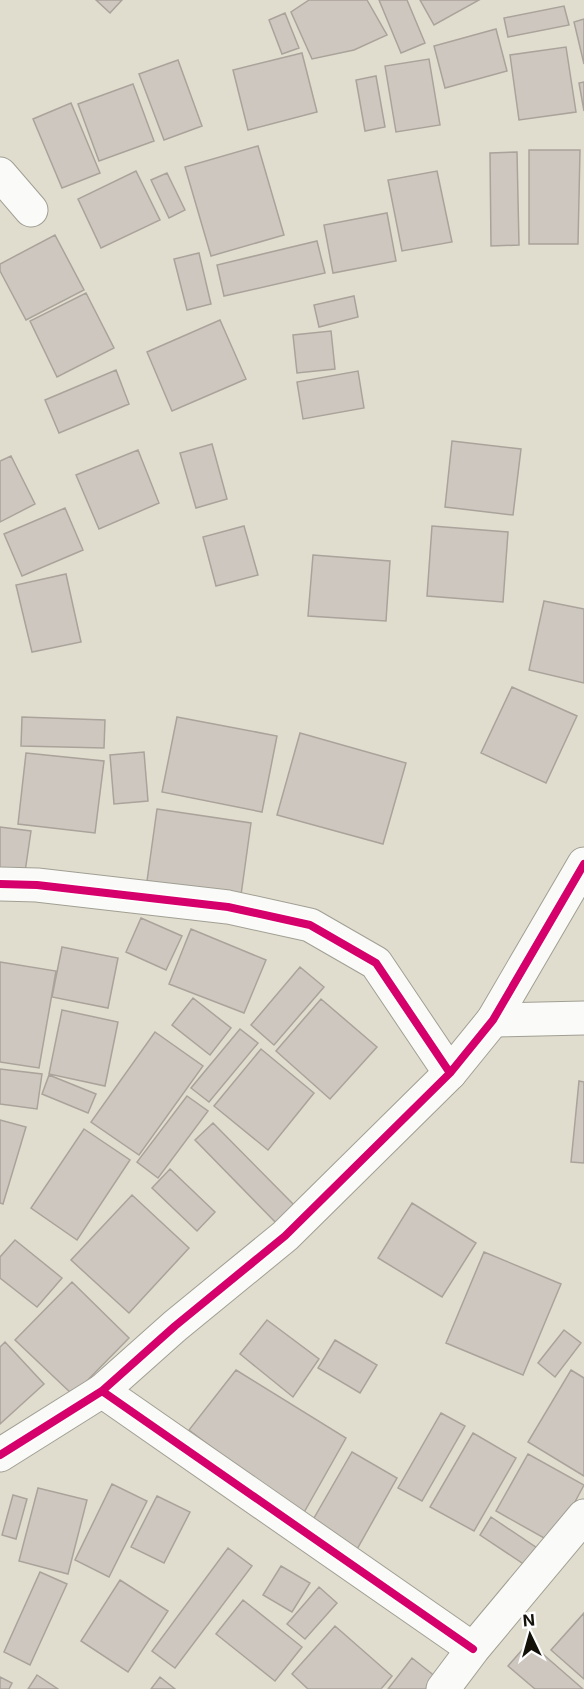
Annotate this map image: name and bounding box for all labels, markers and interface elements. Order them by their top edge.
north arrow [500,1605,560,1665]
text: N [522,1610,536,1631]

